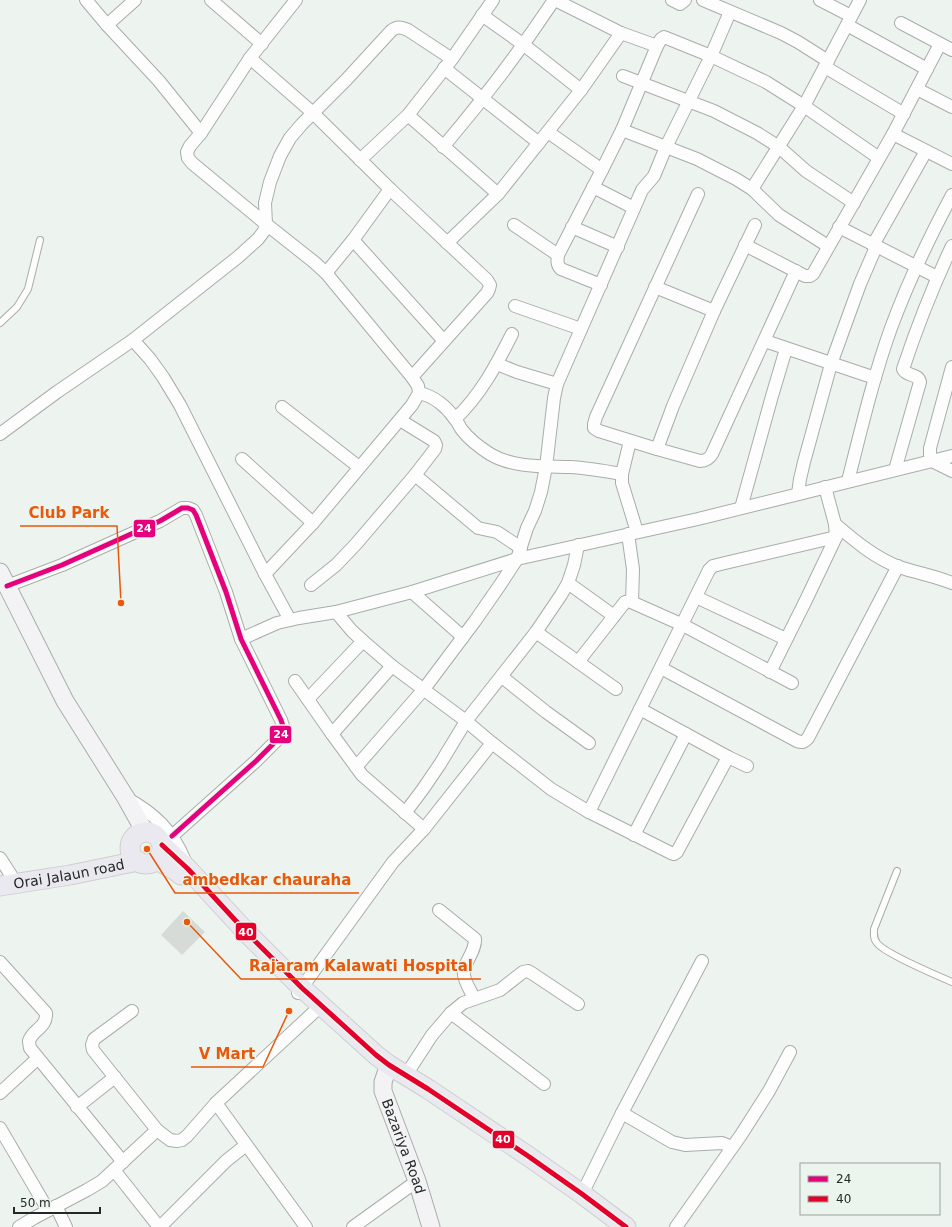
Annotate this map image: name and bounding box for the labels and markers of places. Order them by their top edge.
callout: Club Park [20,499,117,526]
callout: ambedkar chauraha [175,866,359,893]
callout: Rajaram Kalawati Hospital [241,952,481,979]
callout: V Mart [191,1040,263,1067]

